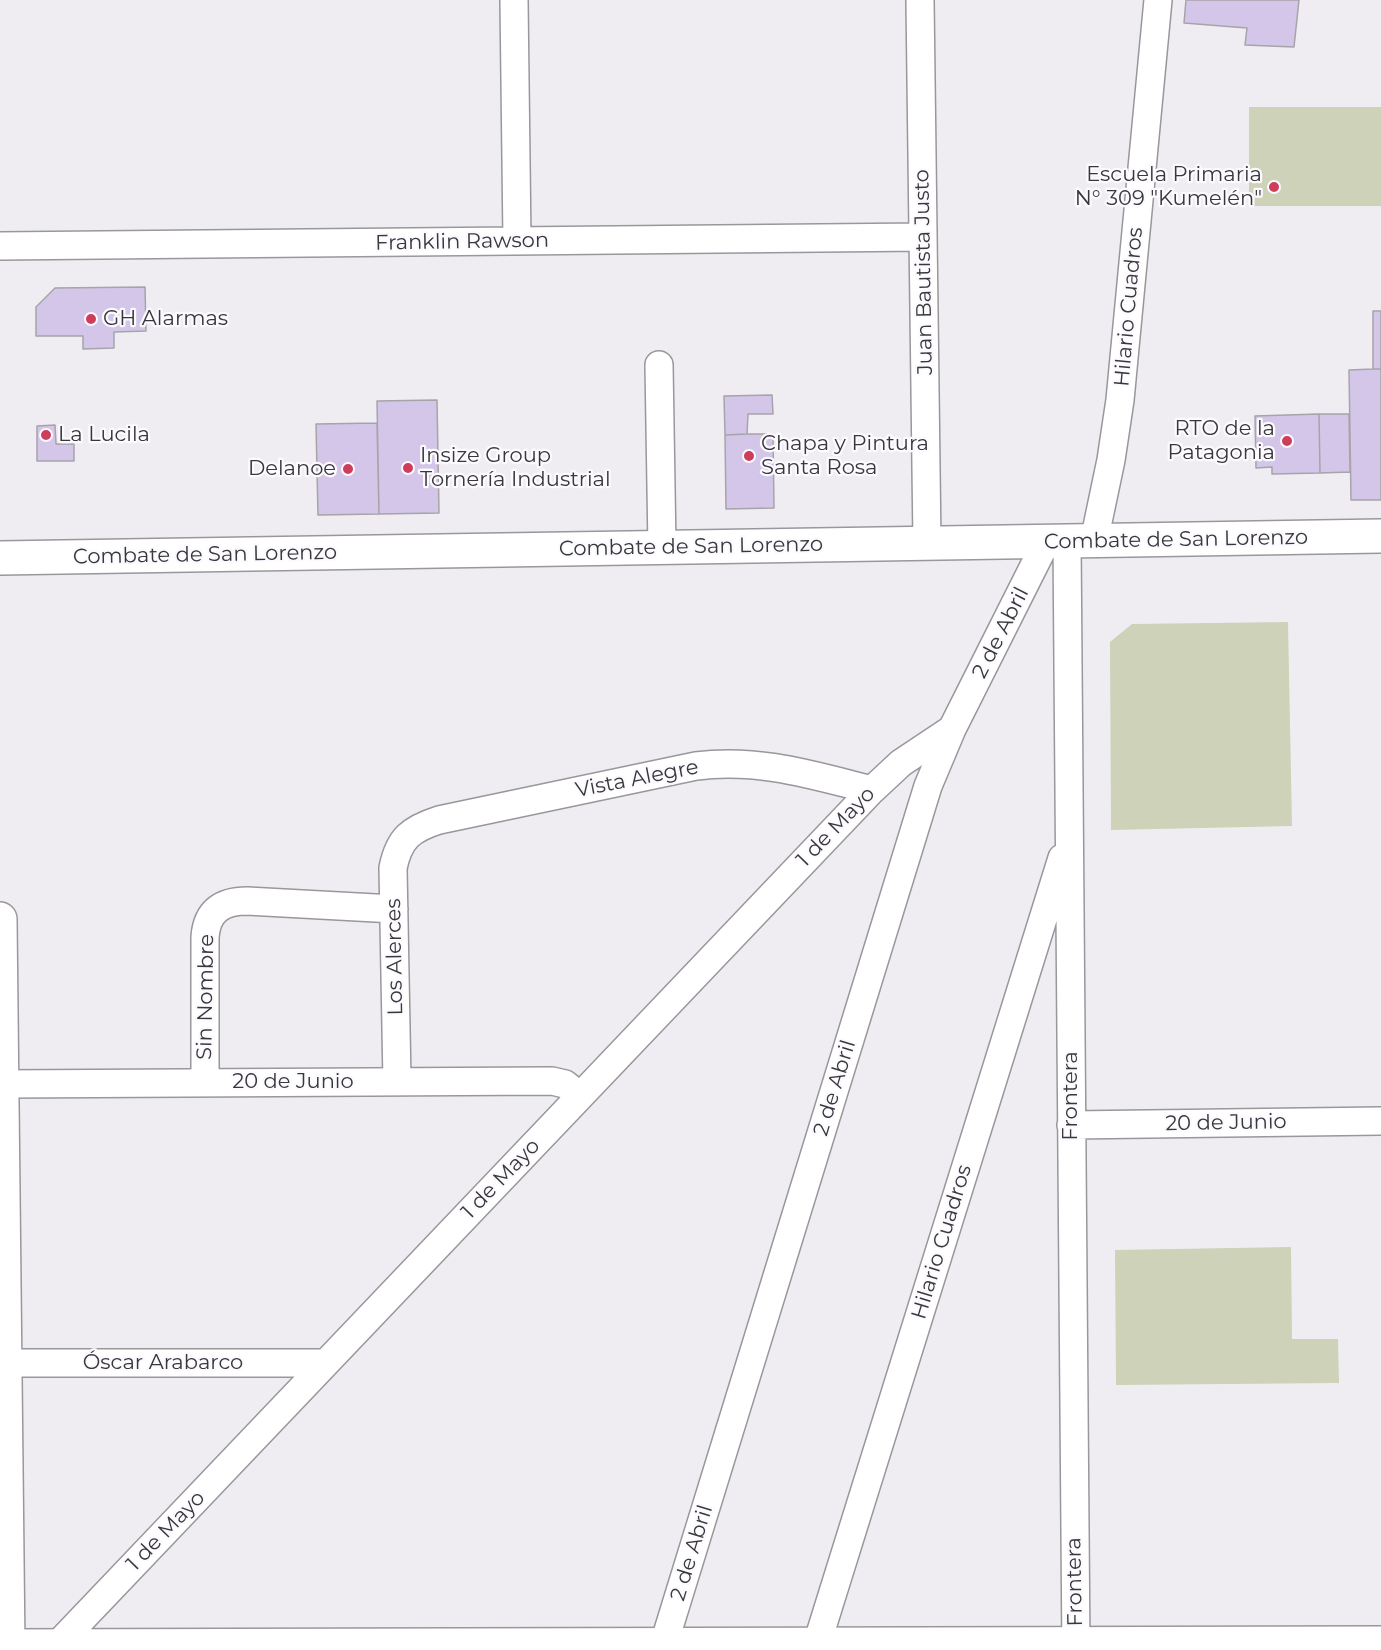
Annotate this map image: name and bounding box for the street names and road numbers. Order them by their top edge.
street label: Juan Bautista Justo [910,169,938,375]
street label: Hilario Cuadros [1109,226,1149,388]
street label: Franklin Rawson [375,228,549,256]
street label: Combate de San Lorenzo [1044,525,1308,555]
street label: Combate de San Lorenzo [559,532,823,562]
street label: Combate de San Lorenzo [73,540,337,570]
street label: 2 de Abril [967,583,1035,683]
street label: Vista Alegre [573,755,701,803]
street label: 1 de Mayo [792,782,880,872]
street label: Los Alerces [381,898,409,1016]
street label: Sin Nombre [192,934,220,1060]
street label: 2 de Abril [809,1037,861,1139]
street label: Frontera [1058,1051,1084,1141]
street label: 20 de Junio [232,1069,354,1095]
street label: 20 de Junio [1165,1109,1287,1137]
street label: 1 de Mayo [457,1134,545,1224]
street label: Hilario Cuadros [907,1162,977,1322]
street label: Óscar Arabarco [83,1350,243,1376]
street label: 1 de Mayo [122,1486,210,1576]
street label: 2 de Abril [666,1502,718,1604]
street label: Frontera [1062,1537,1088,1627]

